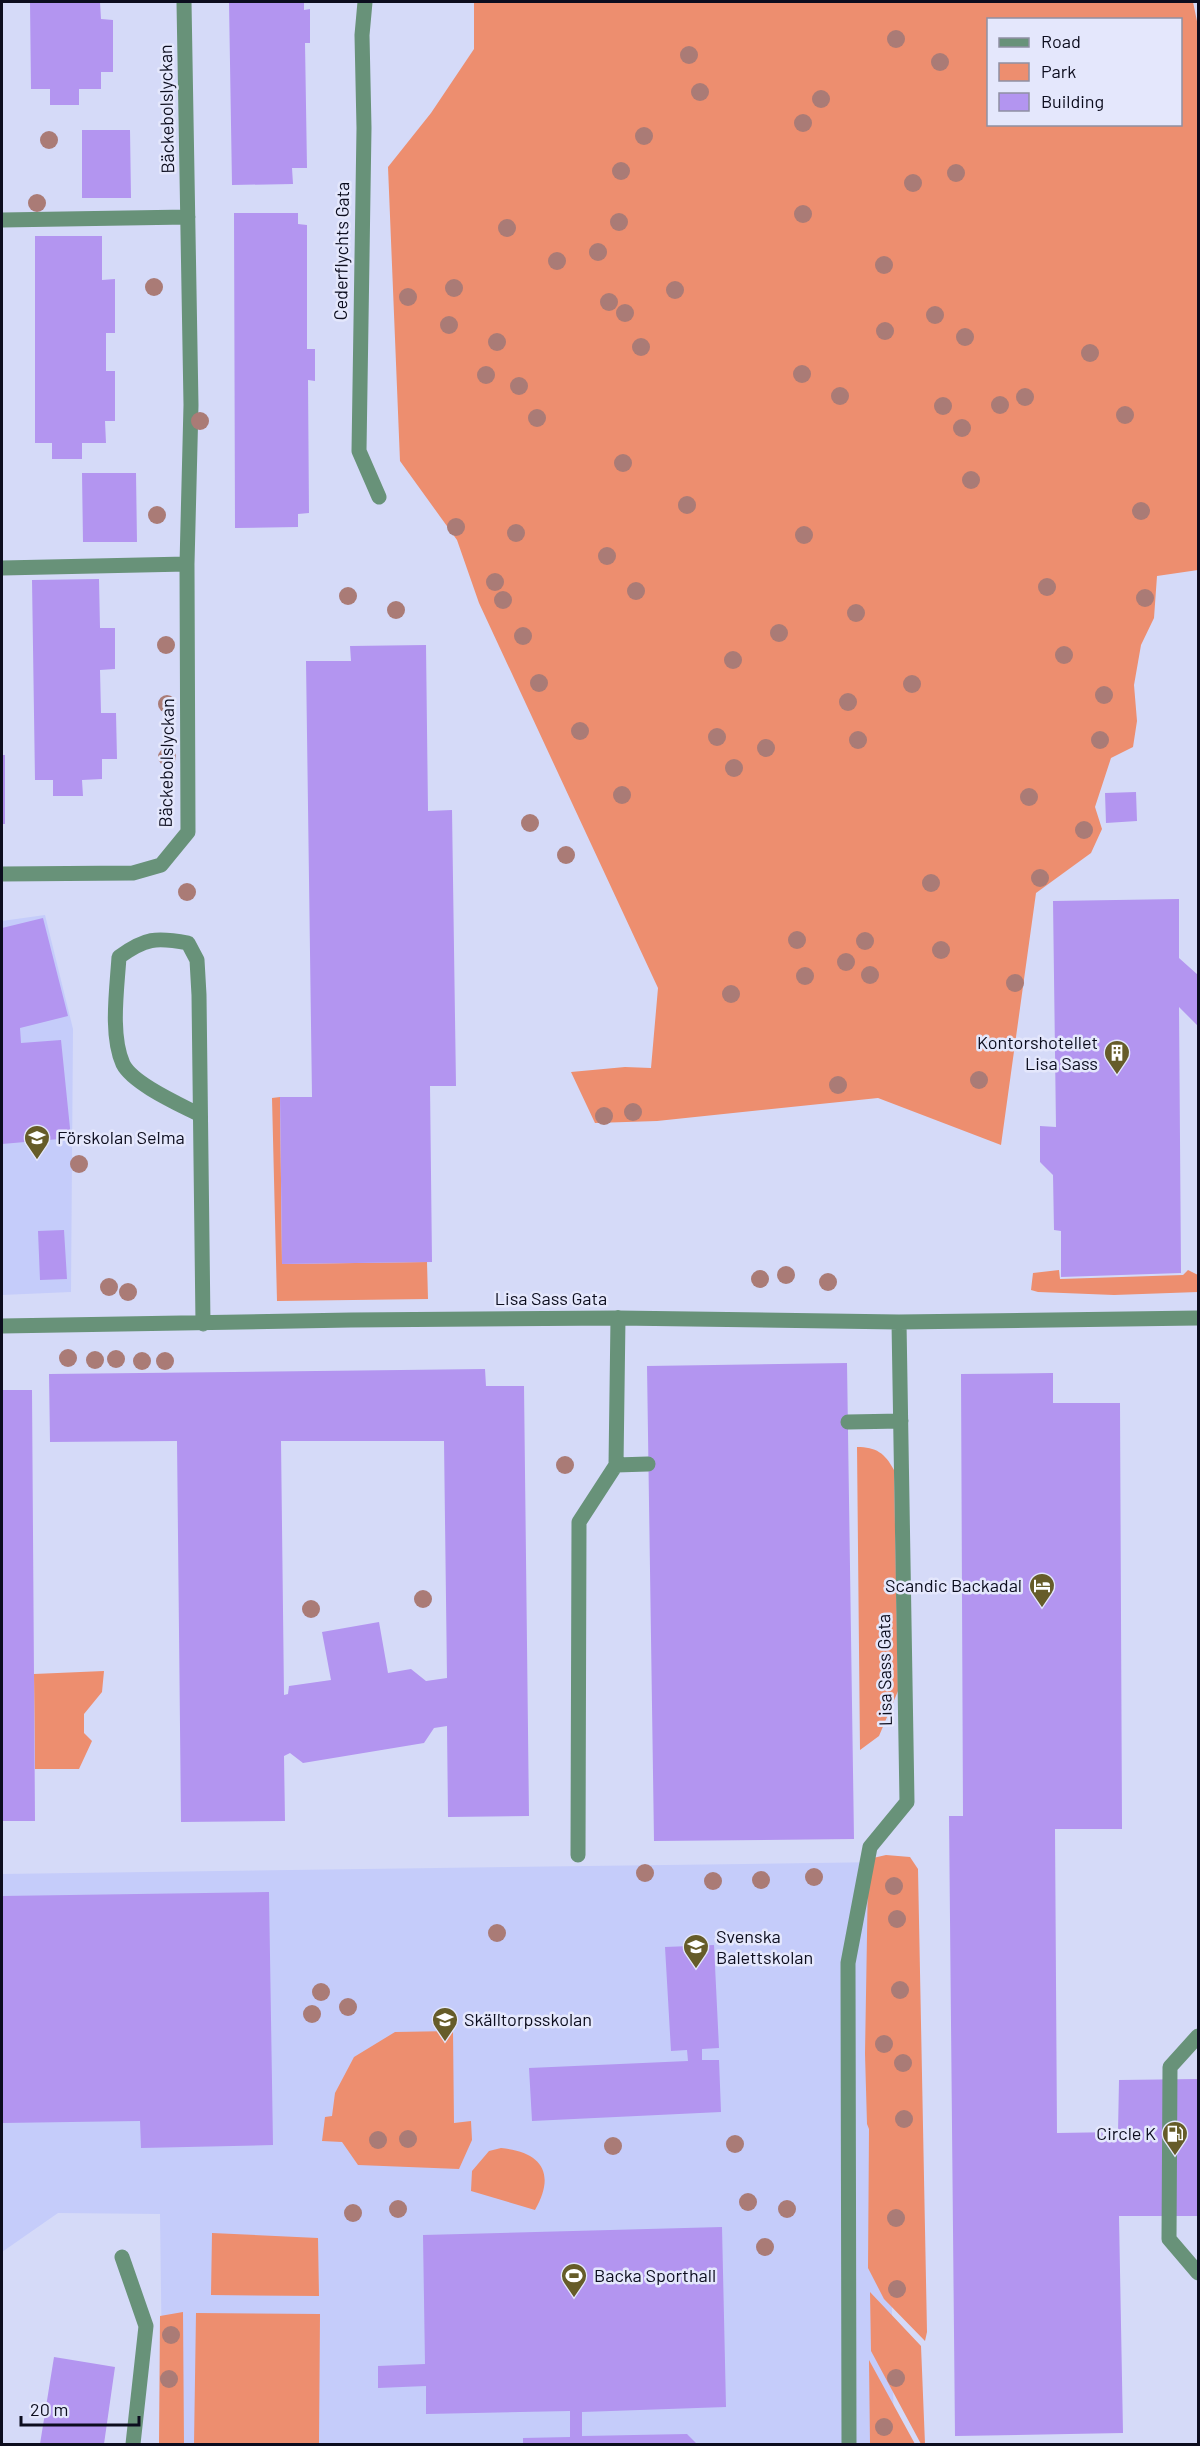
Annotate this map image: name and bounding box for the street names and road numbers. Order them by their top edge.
street label: Bäckebolslyckan [154,44,178,174]
street label: Cederflychts Gata [329,181,353,320]
street label: Bäckebolslyckan [154,698,178,828]
street label: Lisa Sass Gata [495,1287,607,1309]
street label: Lisa Sass Gata [872,1614,896,1726]

